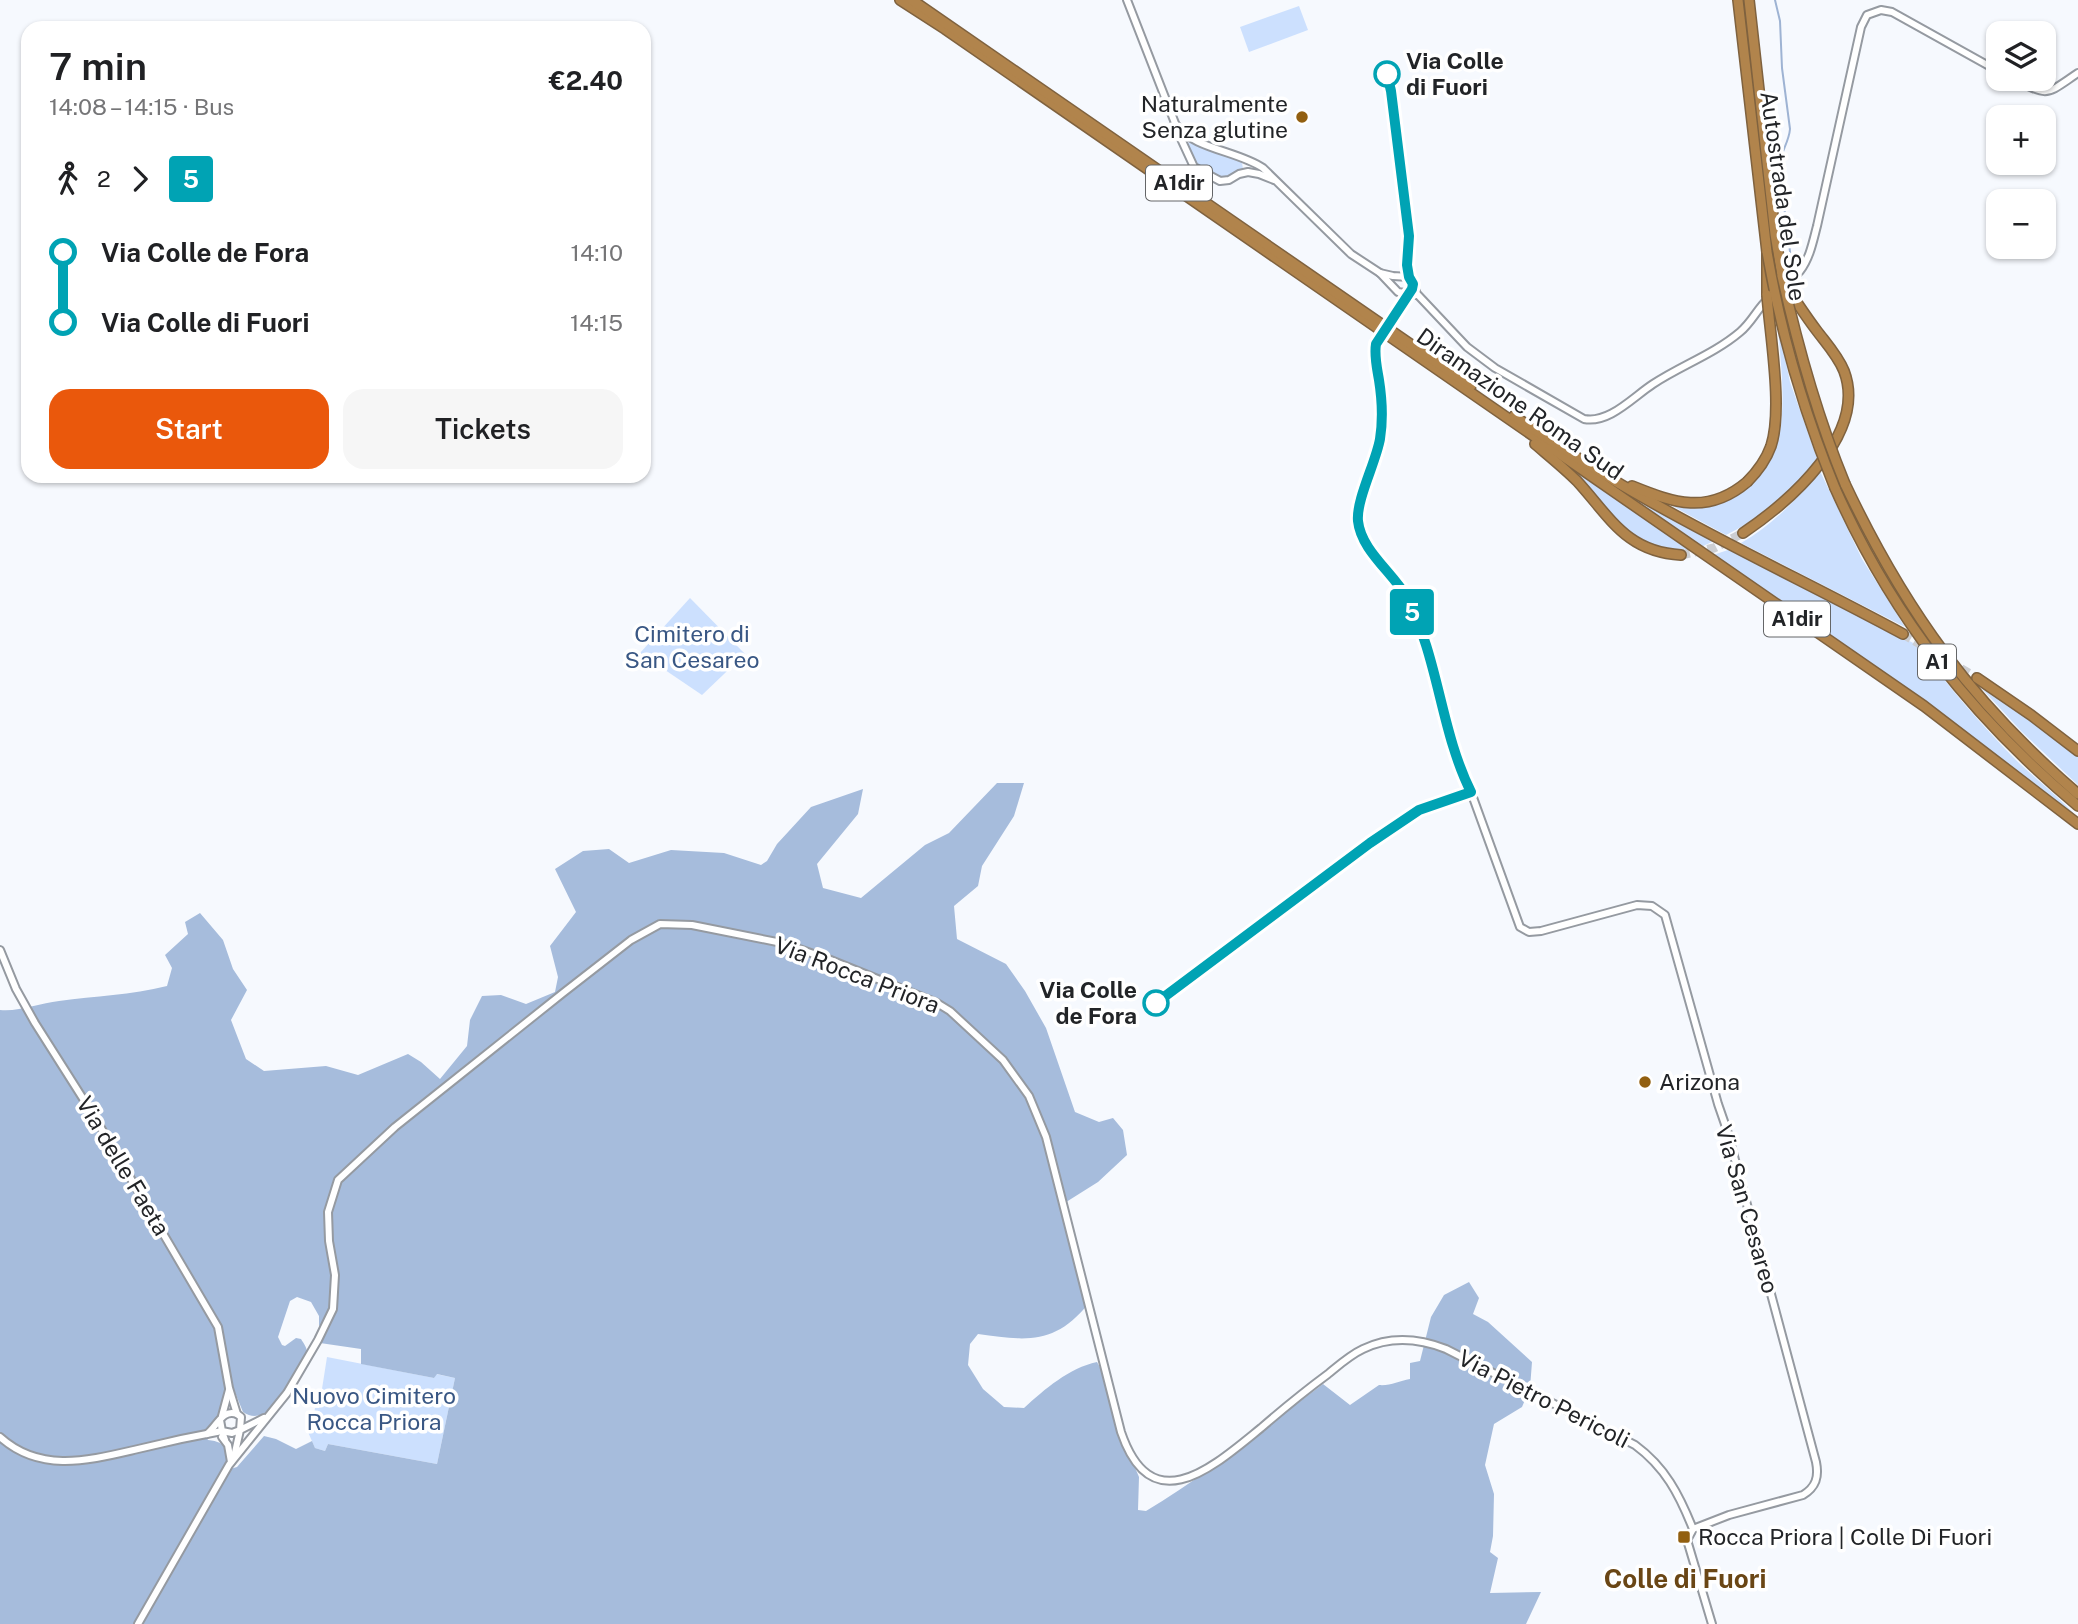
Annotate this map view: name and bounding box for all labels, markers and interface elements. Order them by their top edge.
map controls [1986,21,2056,259]
button: layers [1986,21,2056,91]
text: 7 min [49,44,147,89]
place label: Via Colle di Fuori [1406,47,1504,100]
marker: Via Colle di Fuori [1374,61,1400,87]
text: €2.40 [549,65,623,96]
street label: Autostrada del Sole [1755,89,1812,303]
place label: Naturalmente Senza glutine [1141,90,1288,143]
text: 14:08 – 14:15 · Bus [49,93,234,120]
button: + [1986,105,2056,175]
marker: Naturalmente Senza glutine [1294,109,1310,125]
icon: walk [49,160,87,198]
icon: forward [121,160,159,198]
text: 2 [97,165,111,192]
text: 5 [183,165,199,193]
road number: A1dir [1146,166,1212,200]
button: − [1986,189,2056,259]
text: Via Colle de Fora [101,237,309,268]
text: 14:10 [571,239,623,266]
text: Via Colle di Fuori [101,307,310,338]
text: 14:15 [570,309,623,336]
street label: Diramazione Roma Sud [1412,322,1629,485]
button: Start [49,389,329,469]
button: Tickets [343,389,623,469]
line badge: 5 [1389,589,1435,635]
text: 5 [1404,598,1420,626]
road number: A1dir [1764,602,1830,636]
park label: Cimitero di San Cesareo [625,620,759,673]
road number: A1 [1918,644,1956,680]
street label: Via Rocca Priora [771,931,943,1018]
place label: Via Colle de Fora [1039,976,1137,1029]
marker: Via Colle de Fora [1143,990,1169,1016]
place label: Arizona [1659,1068,1740,1095]
marker: Arizona [1637,1074,1653,1090]
street label: Via delle Faeta [71,1091,176,1240]
street label: Via San Cesareo [1710,1121,1784,1296]
street label: Via Pietro Pericoli [1454,1344,1634,1453]
park label: Nuovo Cimitero Rocca Priora [292,1382,456,1435]
place label: Rocca Priora | Colle Di Fuori [1698,1523,1992,1550]
marker: Rocca Priora | Colle Di Fuori [1676,1529,1692,1545]
district label: Colle di Fuori [1604,1563,1766,1594]

